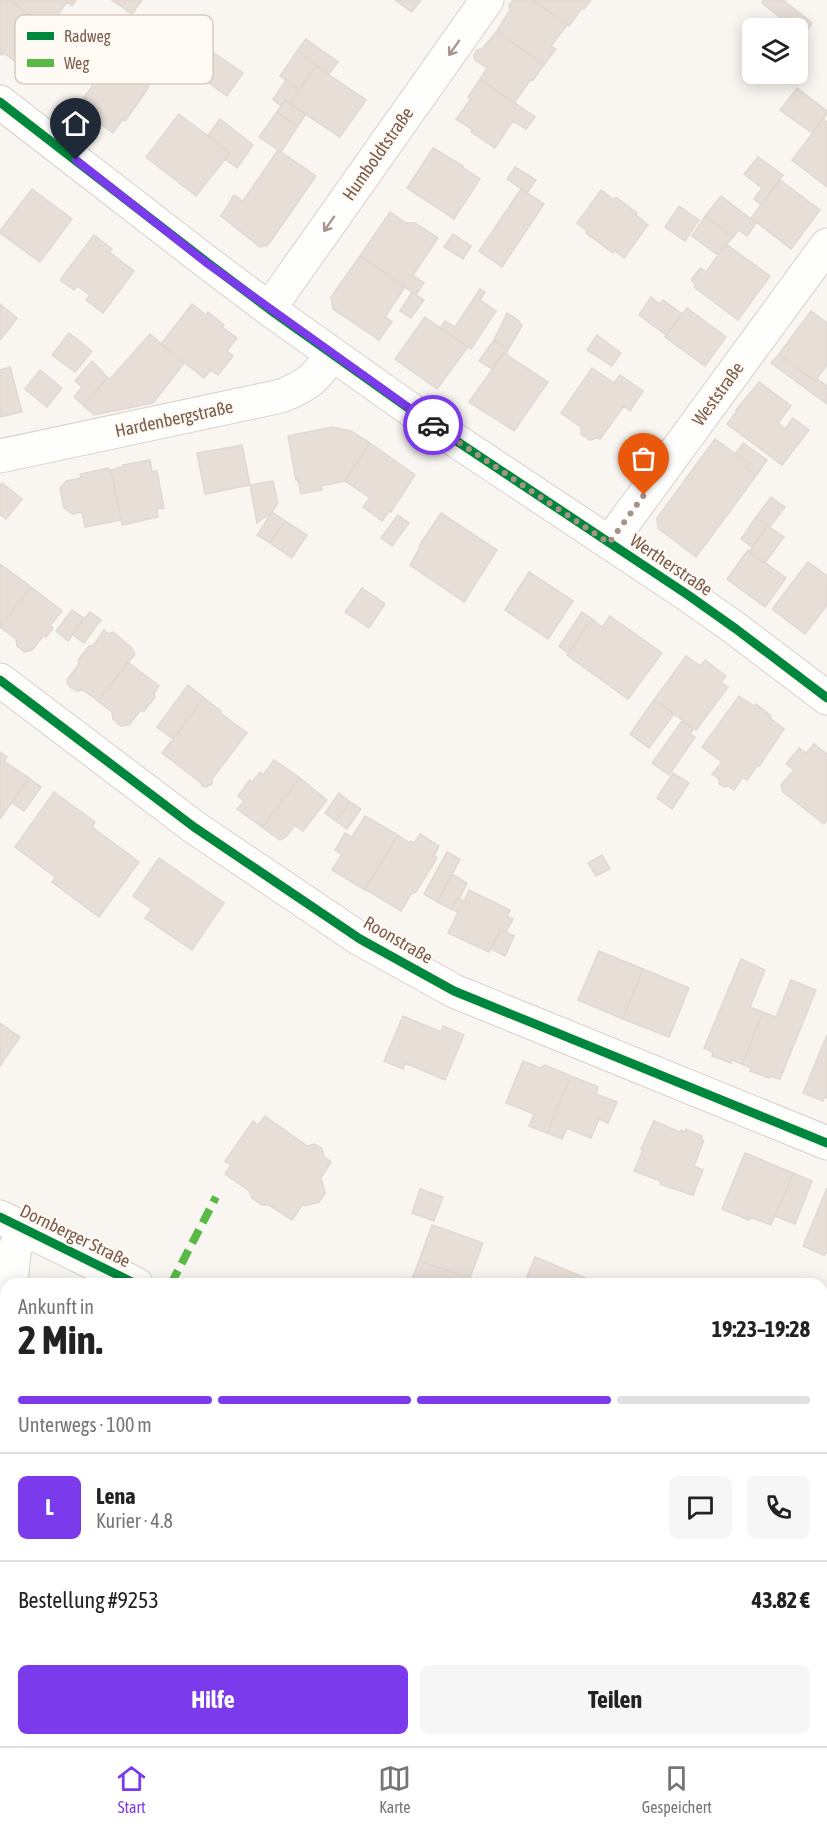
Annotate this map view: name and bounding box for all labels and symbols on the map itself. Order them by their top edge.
legend [15,15,213,84]
text: Radweg [64,27,111,46]
one-way arrow [448,39,460,55]
text: Weg [64,54,89,73]
pin [50,98,101,160]
street label: Humboldtstraße [338,103,417,204]
one-way arrow [323,216,335,232]
street label: Weststraße [687,358,748,430]
courier [403,395,463,455]
street label: Hardenbergstraße [113,396,235,441]
pin [618,433,669,495]
street label: Wertherstraße [626,529,716,600]
street label: Roonstraße [360,911,436,968]
street label: Dornberger Straße [17,1200,134,1271]

